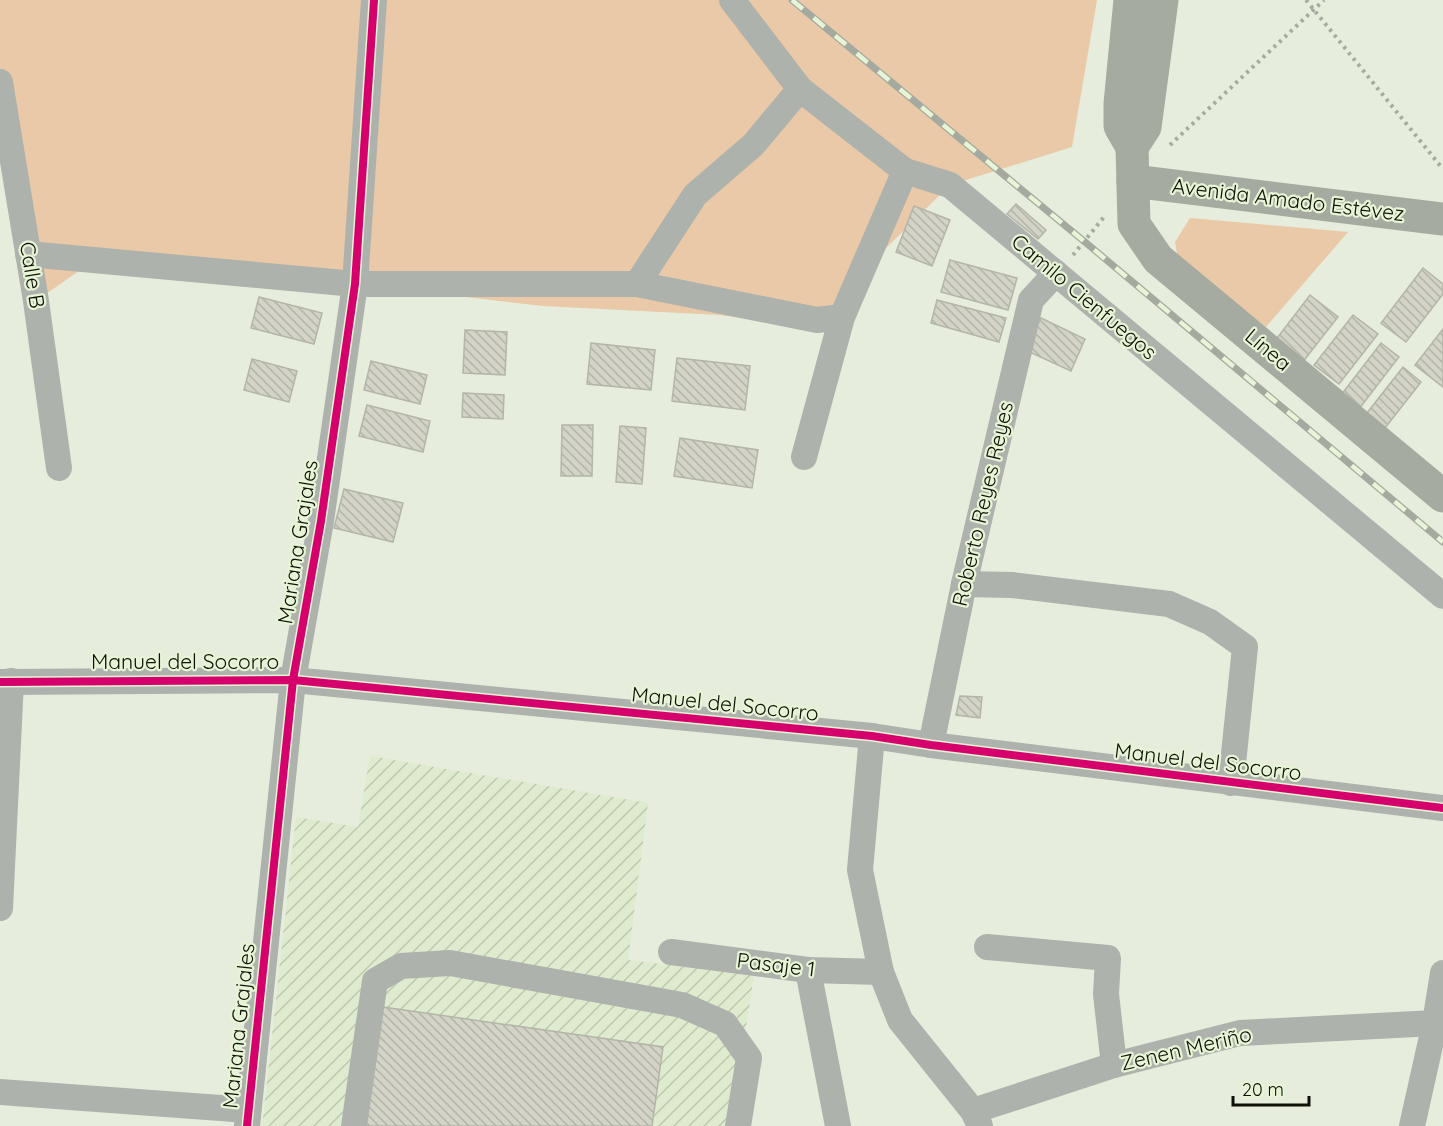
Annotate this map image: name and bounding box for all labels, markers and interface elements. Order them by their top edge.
street label: Avenida Amado Estévez [1171,172,1406,226]
street label: Camilo Cienfuegos [1007,228,1163,365]
street label: Calle B [15,240,51,310]
street label: Línea [1240,322,1297,376]
street label: Roberto Reyes Reyes [946,399,1018,609]
street label: Mariana Grajales [271,458,323,626]
street label: Manuel del Socorro [91,648,279,674]
street label: Manuel del Socorro [630,680,820,726]
street label: Manuel del Socorro [1113,737,1303,785]
street label: Mariana Grajales [216,942,260,1110]
street label: Pasaje 1 [735,946,817,982]
street label: Zenen Meriño [1118,1020,1254,1076]
scale bar [1233,1069,1310,1107]
text: 20 m [1242,1078,1284,1101]

